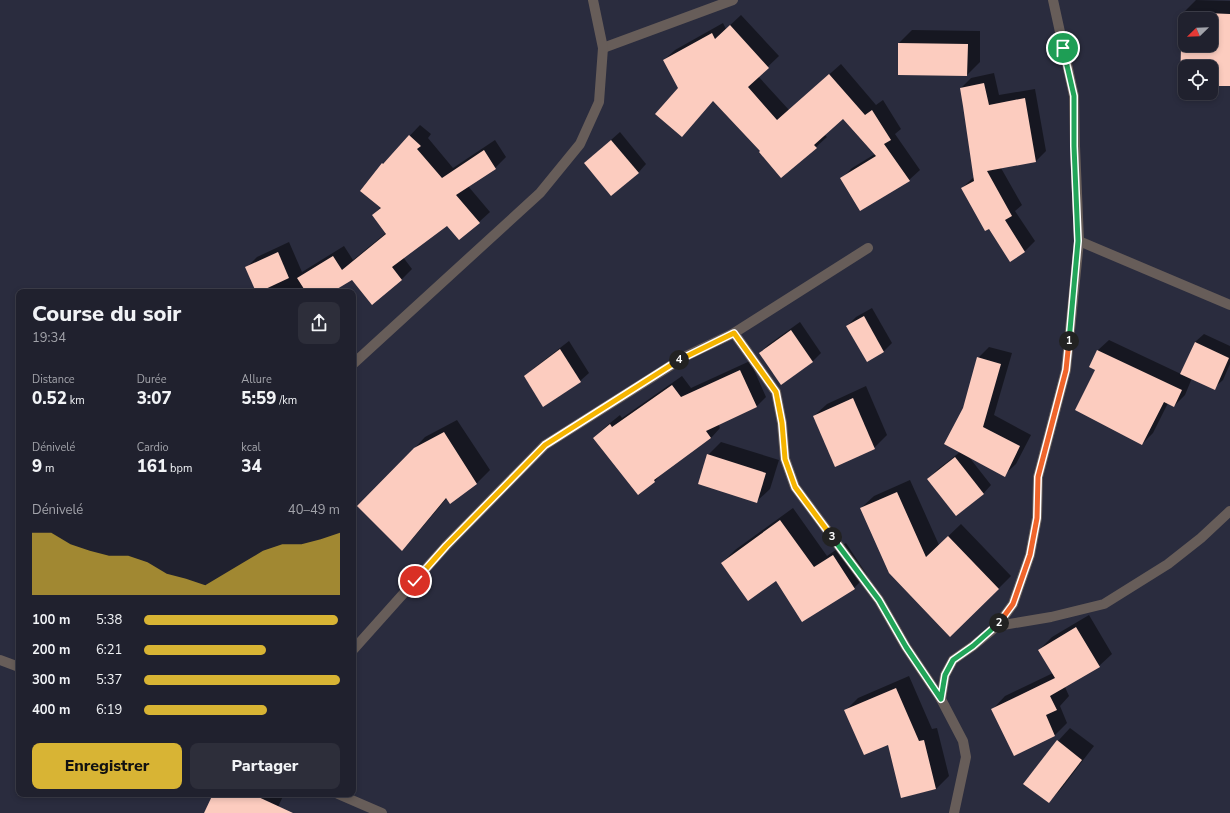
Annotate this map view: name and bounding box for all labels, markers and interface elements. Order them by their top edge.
north arrow [1178,12,1218,52]
map controls [1178,12,1218,100]
pin [1046,31,1080,65]
icon: arrive [1052,37,1074,59]
button: locate [1178,60,1218,100]
text: Course du soir [32,299,181,329]
button: share [298,302,340,344]
text: 19:34 [32,329,66,347]
pin: 1 [1059,331,1079,351]
text: 1 [1066,333,1072,348]
pin: 4 [669,350,689,370]
text: 4 [676,352,682,367]
text: Distance [32,372,75,387]
text: Durée [137,372,167,387]
text: Allure [241,372,272,387]
text: 0.52 [32,387,67,410]
text: 3:07 [137,387,172,410]
text: 5:59 [241,387,276,410]
text: km [67,393,85,408]
text: /km [276,393,297,408]
text: Dénivelé [32,440,75,455]
text: Cardio [137,440,169,455]
text: kcal [241,440,261,455]
text: 9 [32,455,42,478]
text: 161 [137,455,167,478]
text: 34 [241,455,262,478]
text: m [42,461,54,476]
text: bpm [167,461,192,476]
text: Dénivelé [32,501,83,519]
text: 40–49 m [288,501,340,519]
pin: 3 [822,527,842,547]
text: 3 [829,529,835,544]
pin [398,564,432,598]
icon: check [404,570,426,592]
text: 100 m [32,611,70,629]
text: 5:38 [96,611,122,629]
pin: 2 [989,613,1009,633]
text: 2 [996,615,1002,630]
text: 200 m [32,641,70,659]
text: 6:21 [96,641,122,659]
text: 300 m [32,671,70,689]
text: 5:37 [96,671,122,689]
text: 400 m [32,701,70,719]
text: 6:19 [96,701,122,719]
button: Enregistrer [32,743,182,789]
button: Partager [190,743,340,789]

